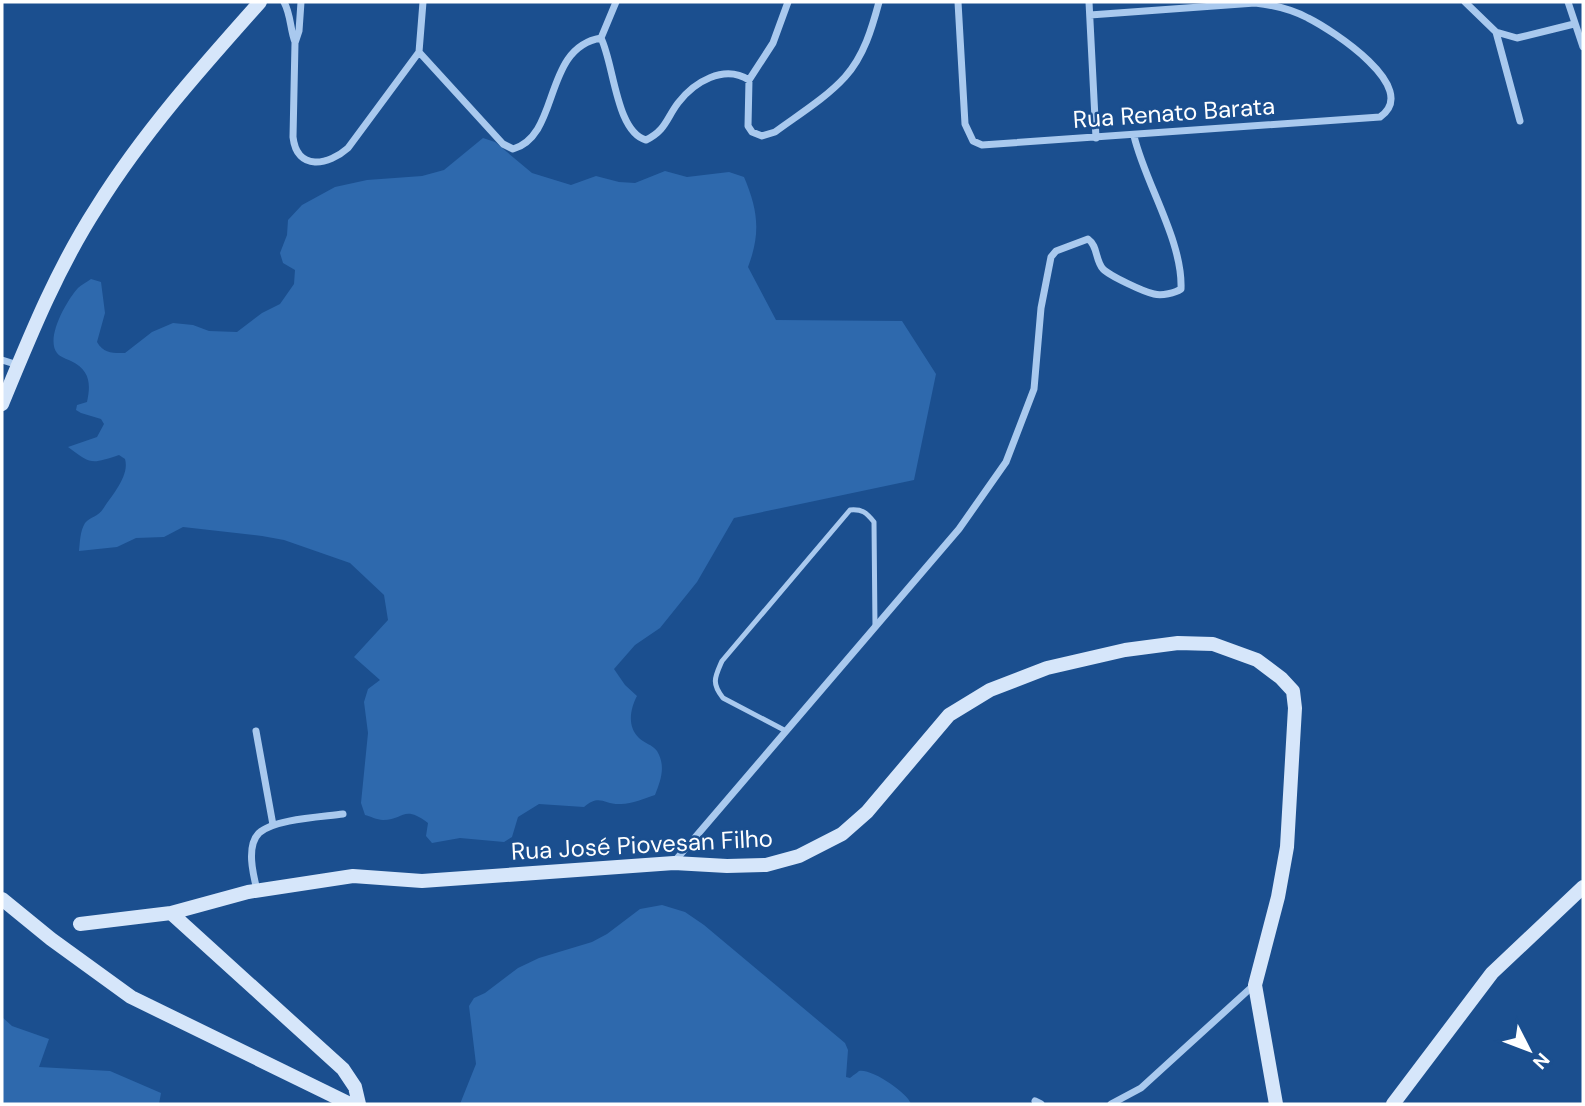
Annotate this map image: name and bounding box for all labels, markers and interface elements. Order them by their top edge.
street label: Rua Renato Barata [1072,90,1276,135]
street label: Rua José Piovesan Filho [510,822,774,867]
north arrow [1494,1015,1564,1085]
text: N [1527,1048,1555,1075]

